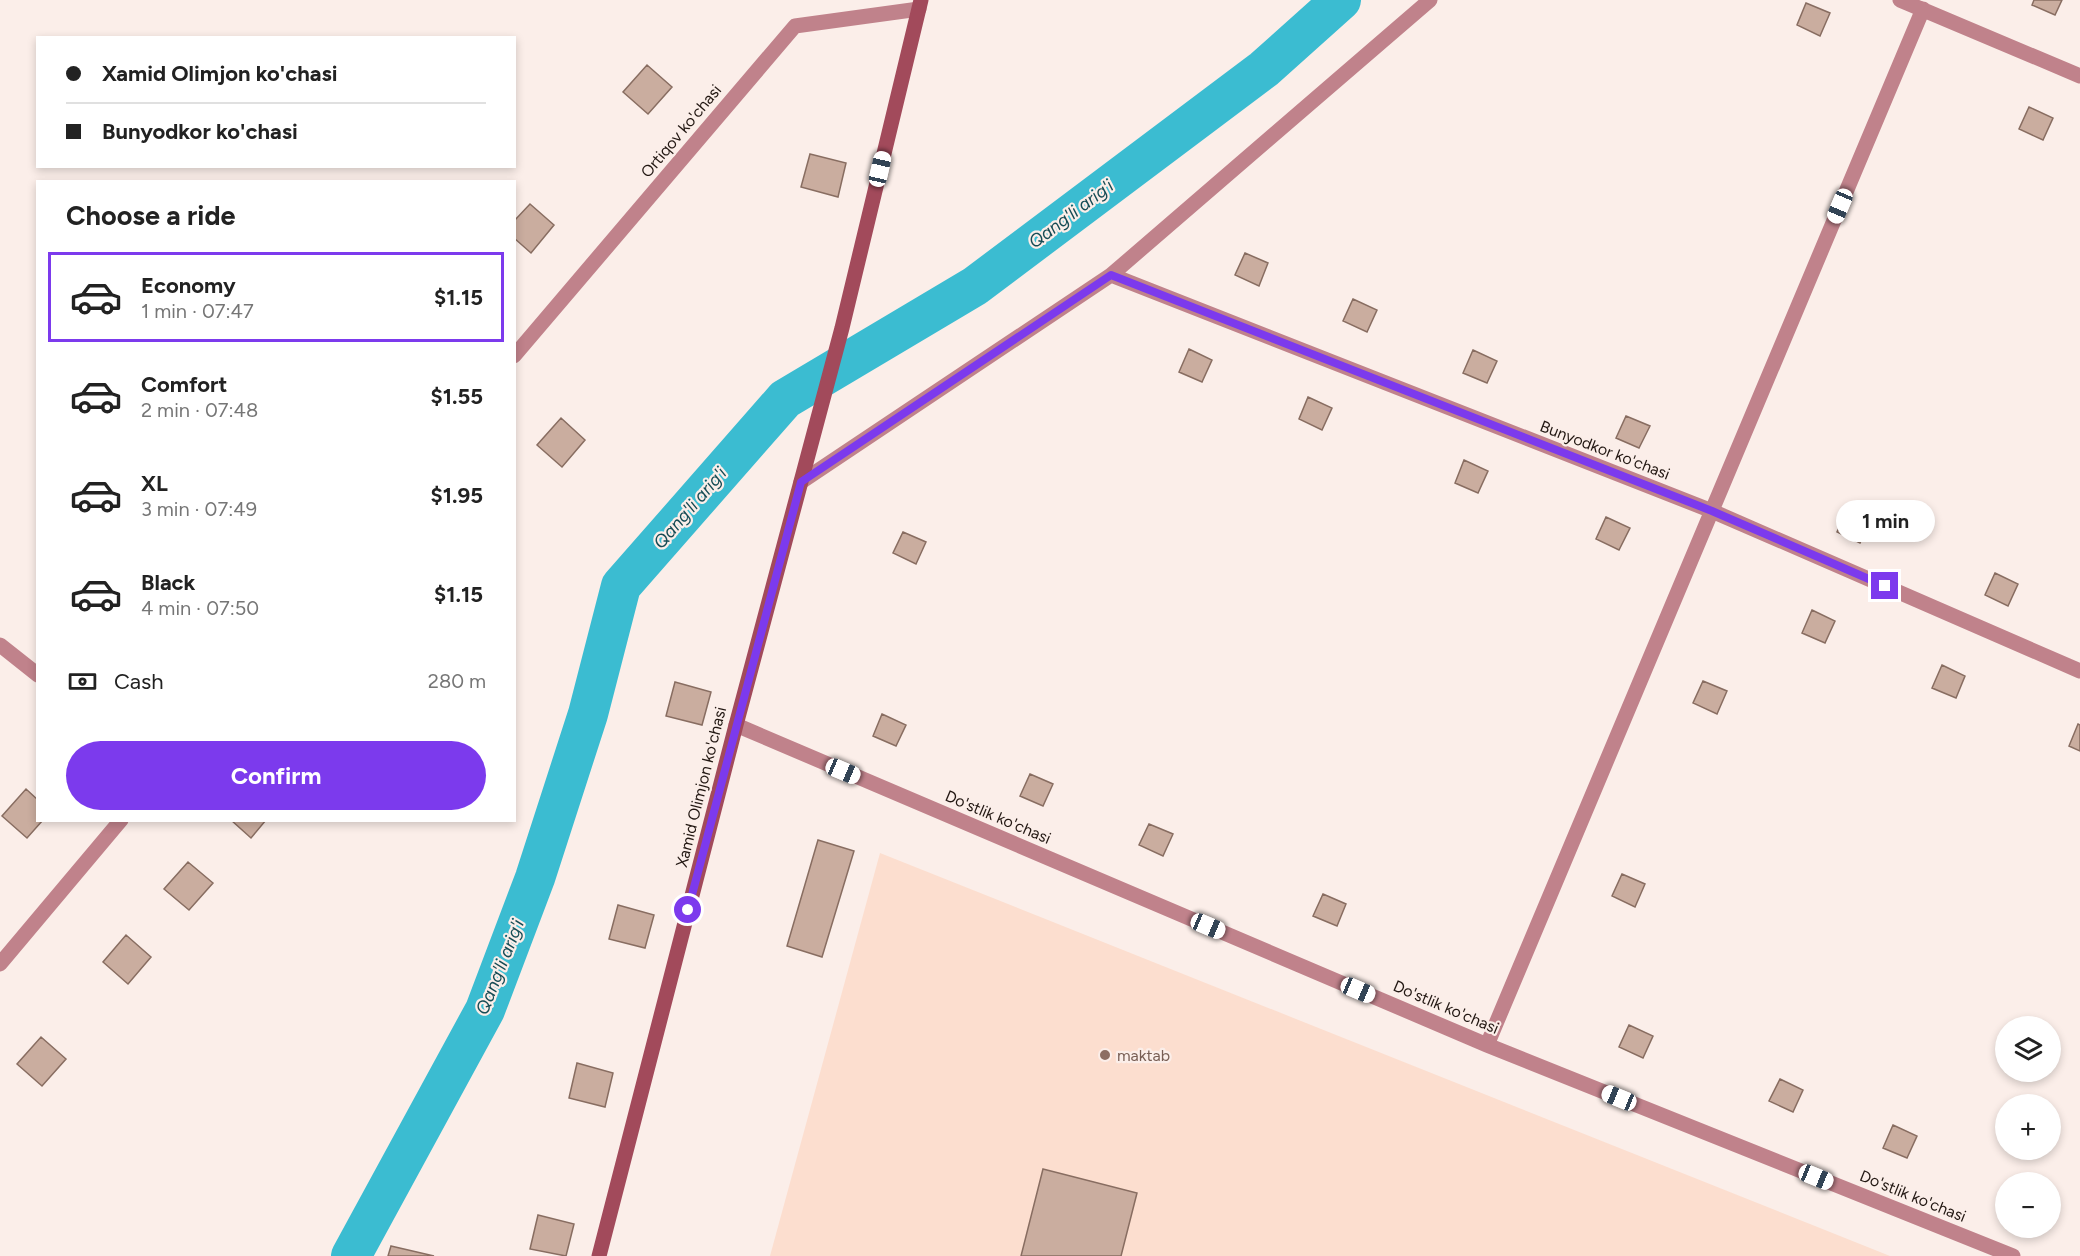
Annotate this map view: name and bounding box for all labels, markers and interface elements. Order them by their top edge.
text: Xamid Olimjon ko'chasi [102,60,338,87]
street label: Ortiqov ko'chasi [637,81,725,181]
text: Bunyodkor ko'chasi [102,118,298,145]
car [867,149,893,189]
water label: Qang'li arig'i [1024,174,1118,253]
car [1825,186,1855,226]
text: Choose a ride [66,199,235,232]
icon: car [69,270,123,324]
text: Economy [141,272,236,299]
text: $1.15 [434,284,483,311]
text: 1 min · 07:47 [141,299,254,323]
icon: car [69,369,123,423]
text: Comfort [141,371,227,398]
text: $1.55 [431,383,483,410]
text: 2 min · 07:48 [141,398,258,422]
street label: Bunyodkor ko'chasi [1537,416,1673,484]
water label: Qang'li arig'i [649,462,732,553]
icon: car [69,468,123,522]
text: XL [141,470,168,497]
text: $1.95 [431,482,483,509]
text: 3 min · 07:49 [141,497,257,521]
callout: 1 min [1836,499,1934,541]
text: 1 min [1862,509,1909,533]
icon: car [69,567,123,621]
text: Black [141,569,195,596]
route end [1871,572,1898,599]
text: $1.15 [434,581,483,608]
text: 4 min · 07:50 [141,596,259,620]
icon: cash [66,665,99,698]
text: Cash [114,668,164,695]
text: 280 m [428,669,486,693]
street label: Xamid Olimjon ko'chasi [672,705,730,869]
button: Confirm [66,741,486,810]
car [823,756,863,786]
street label: Do'stlik ko'chasi [942,786,1054,848]
route start [674,896,701,923]
car [1188,911,1228,941]
water label: Qang'li arig'i [471,915,529,1018]
car [1338,975,1378,1005]
street label: Do'stlik ko'chasi [1390,976,1502,1038]
map controls [1995,1016,2061,1238]
button: layers [1995,1016,2061,1082]
place label: maktab [1117,1046,1170,1065]
marker: maktab [1098,1048,1112,1062]
car [1599,1083,1639,1113]
button: + [1995,1094,2061,1160]
car [1796,1162,1836,1192]
street label: Do'stlik ko'chasi [1857,1166,1969,1226]
button: − [1995,1172,2061,1238]

